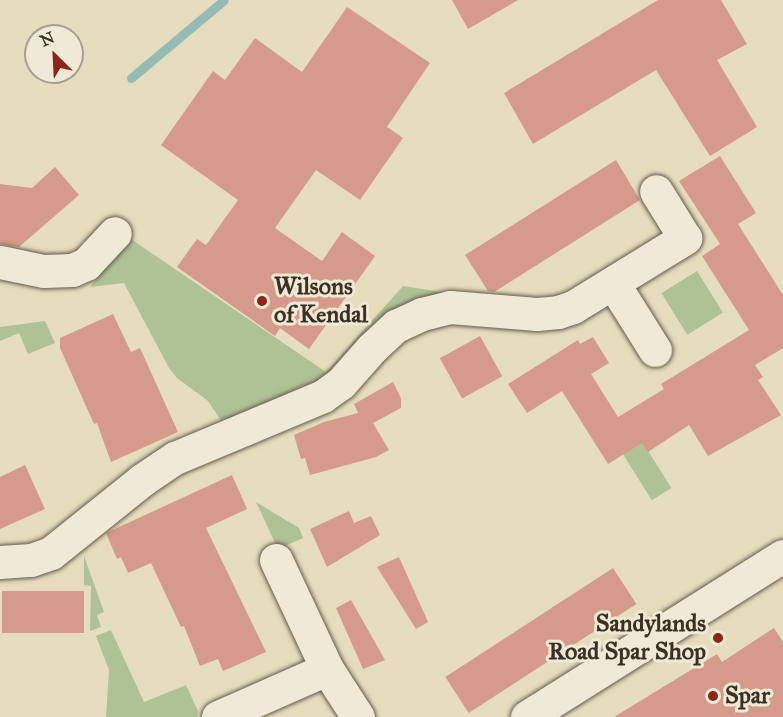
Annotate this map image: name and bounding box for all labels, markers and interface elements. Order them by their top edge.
north arrow [24,24,84,84]
text: N [37,27,57,50]
place label: Wilsons of Kendal [274,273,368,329]
marker: Wilsons of Kendal [255,294,269,308]
place label: Sandylands Road Spar Shop [548,610,706,666]
marker: Sandylands Road Spar Shop [711,631,725,645]
place label: Spar [725,682,770,710]
marker: Spar [706,689,720,703]

